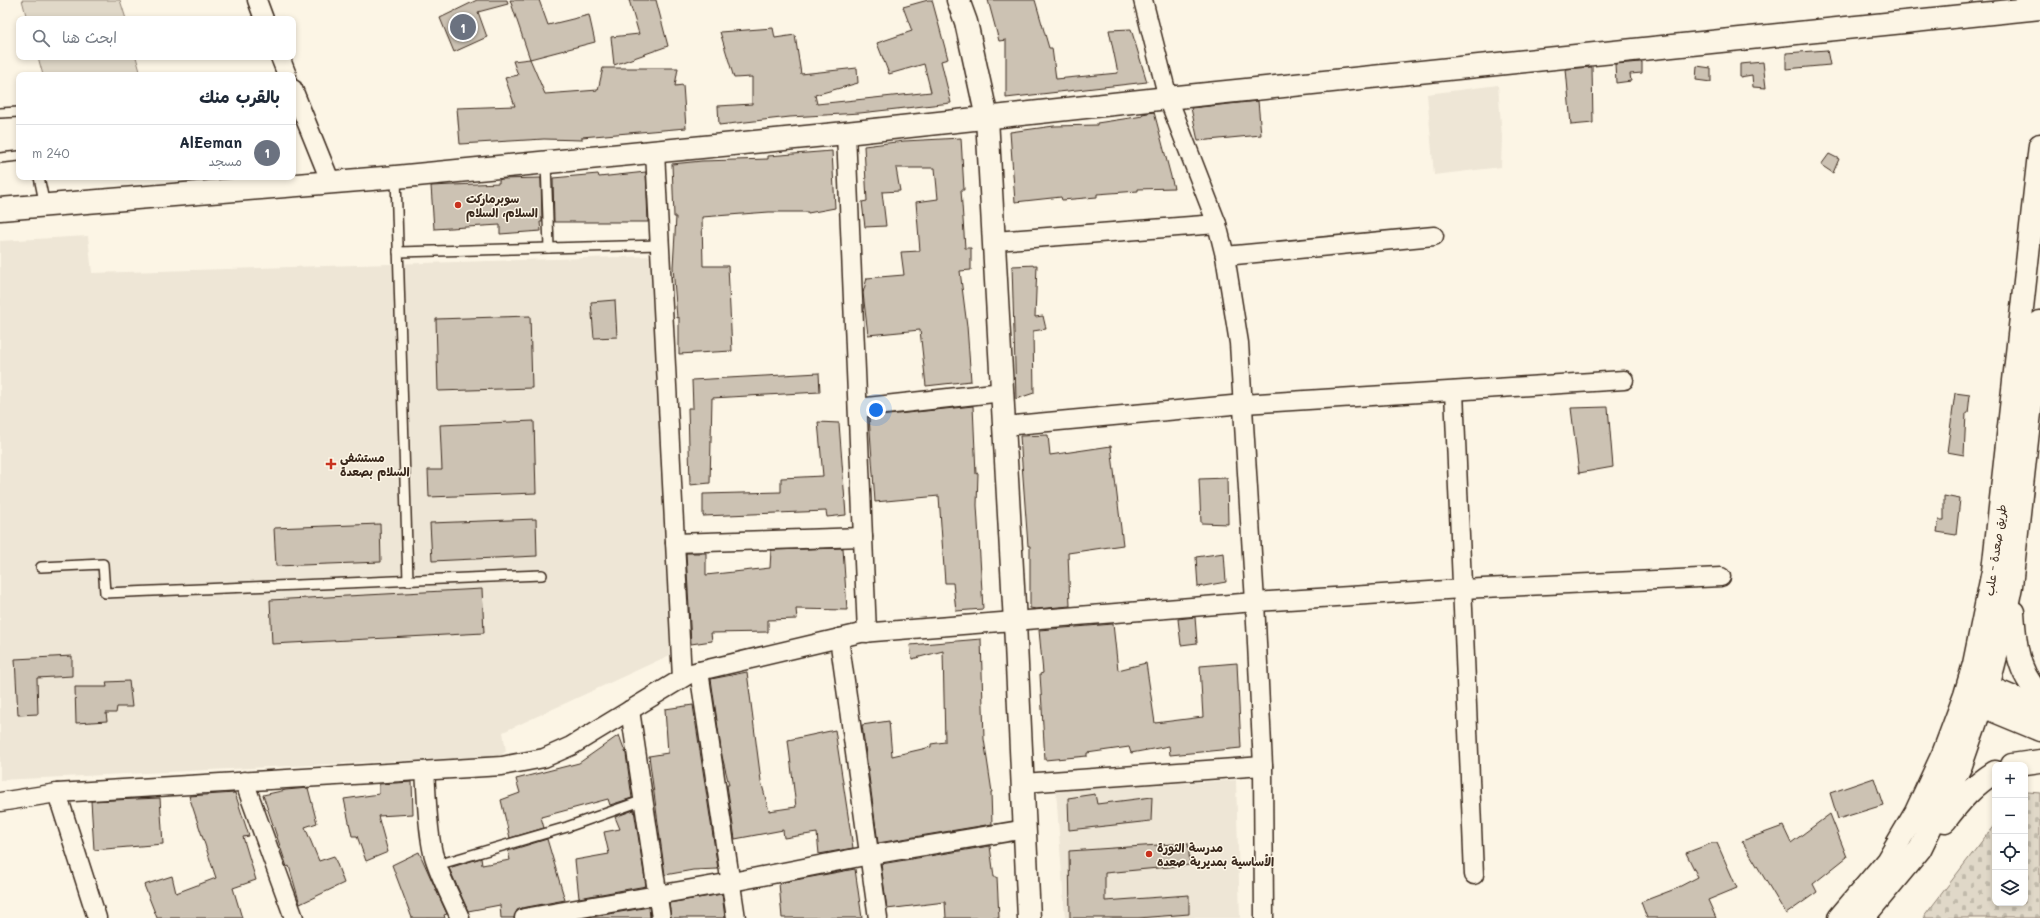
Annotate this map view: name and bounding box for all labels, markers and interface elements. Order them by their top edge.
pin: 1 [450,12,476,42]
search box [16,16,296,60]
icon: search [30,27,52,49]
text: ابحث هنا [62,27,117,47]
text: بالقرب منك [199,85,280,107]
text: AlEeman [179,132,242,152]
text: 240 m [32,144,69,161]
text: 1 [264,144,270,161]
text: مسجد [209,152,242,169]
place label: سوبرماركت السلام، السلام [466,190,538,222]
marker: سوبرماركت السلام، السلام [453,200,463,210]
your location [866,400,886,420]
place label: مستشفى السلام بصعدة [340,449,410,481]
marker: مستشفى السلام بصعدة [325,458,337,470]
street label: طريق صعدة - علب [1981,503,2010,597]
map controls [1992,762,2028,906]
button: + [1992,762,2028,798]
button: − [1992,798,2028,834]
button: locate [1992,834,2028,870]
place label: مدرسة الثورة الأساسية بمديرية صعده [1157,839,1274,869]
marker: مدرسة الثورة الأساسية بمديرية صعده [1144,849,1154,859]
button: layers [1992,870,2028,906]

